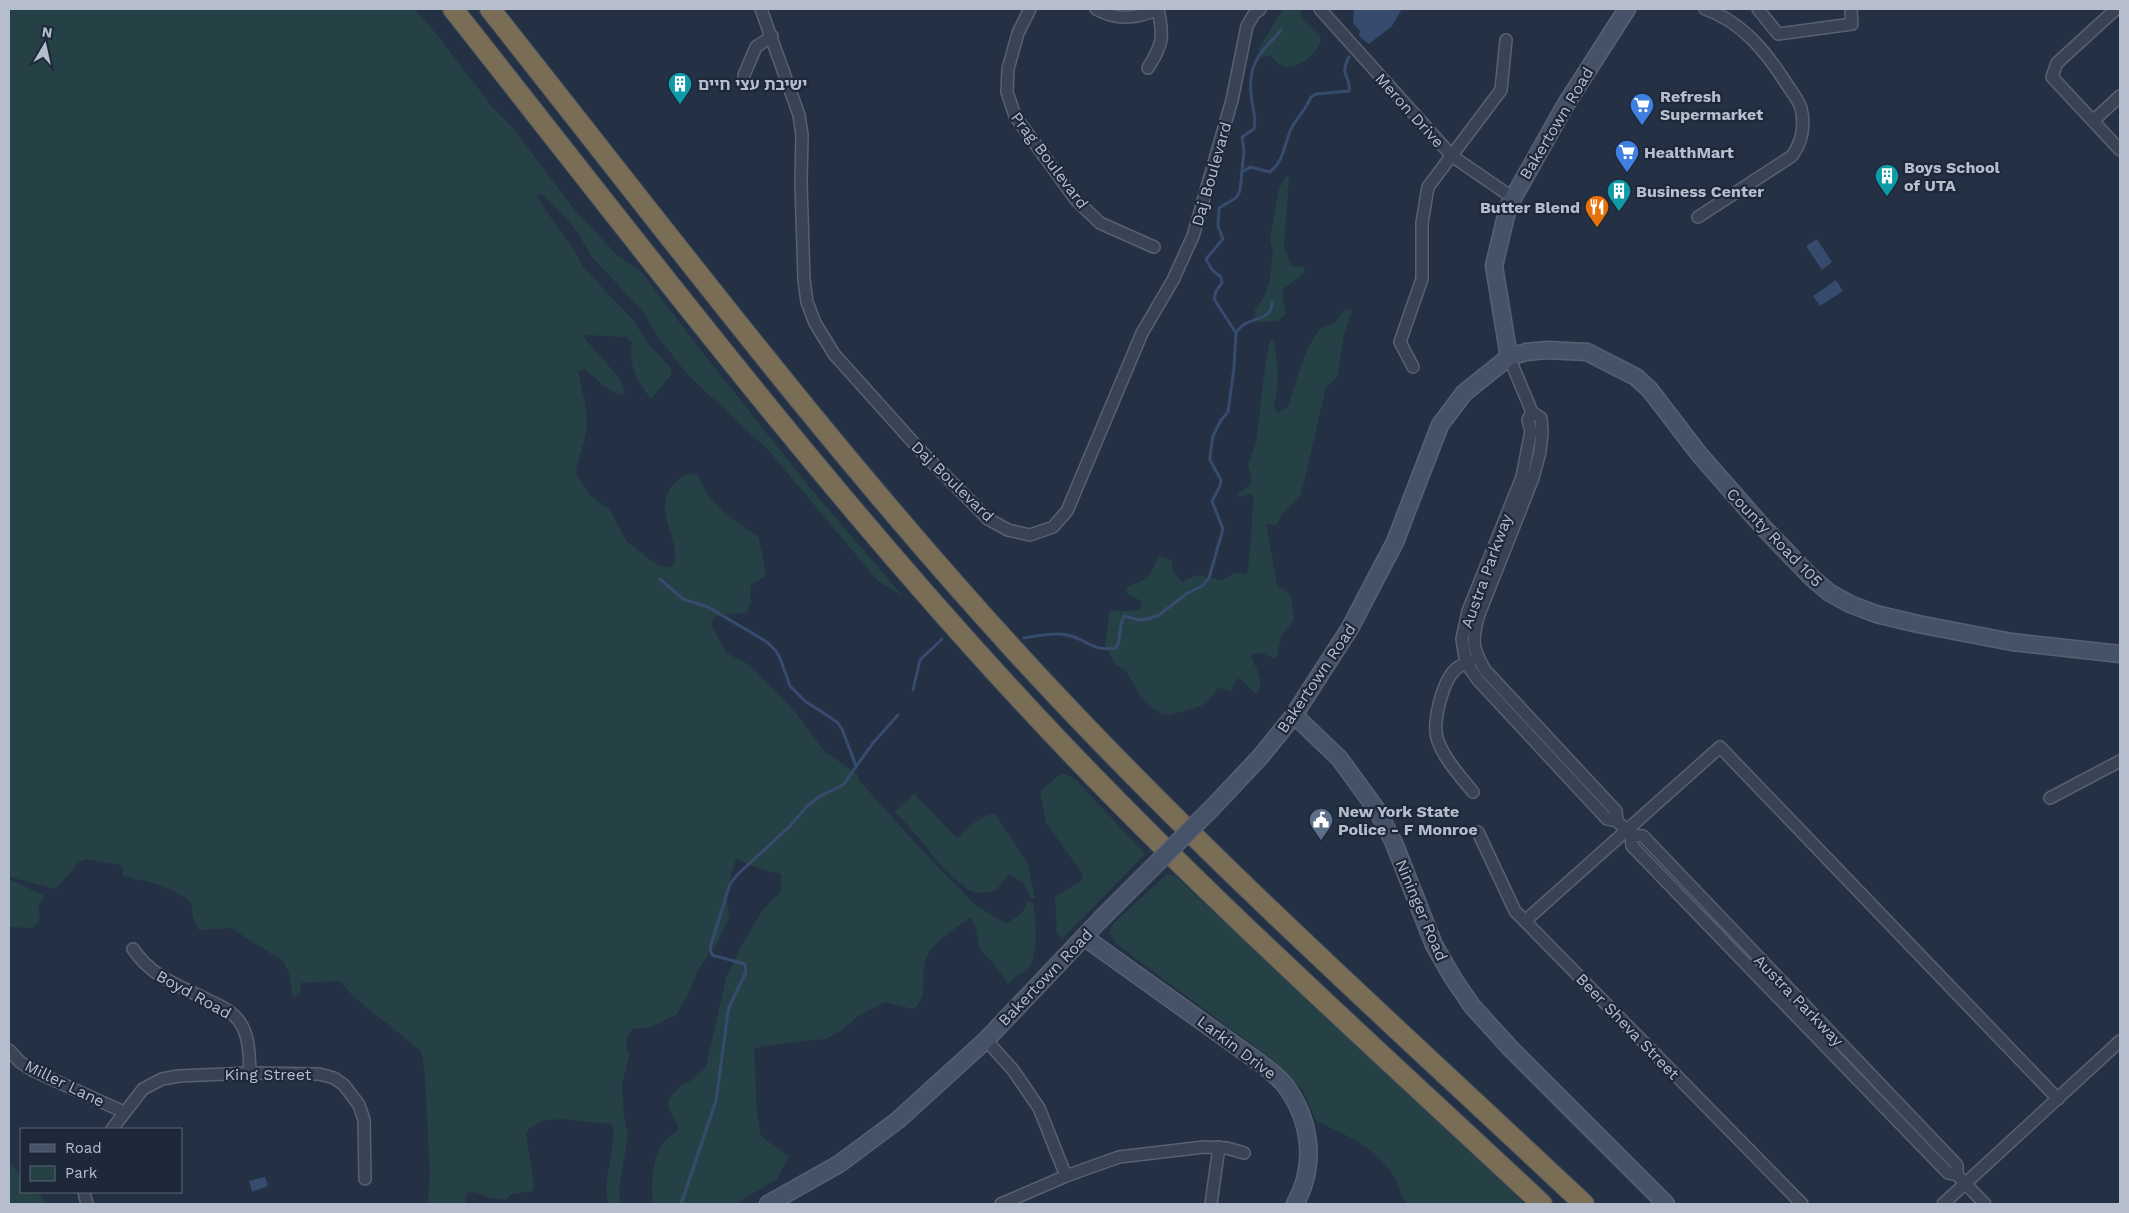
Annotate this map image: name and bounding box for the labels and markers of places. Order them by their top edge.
building icon: ישיבת עצי חיים [667,71,693,105]
place label: ישיבת עצי חיים [698,75,807,94]
place label: Refresh Supermarket [1660,87,1763,124]
supermarket icon: Refresh Supermarket [1629,92,1655,126]
supermarket icon: HealthMart [1614,139,1640,173]
place label: HealthMart [1644,143,1734,162]
place label: Boys School of UTA [1904,158,2001,195]
building icon: Boys School of UTA [1874,163,1900,197]
building icon: Business Center [1606,178,1632,212]
place label: Business Center [1636,182,1764,201]
restaurant icon: Butter Blend [1584,194,1610,228]
place label: Butter Blend [1480,198,1580,217]
place label: New York State Police - F Monroe [1338,802,1478,839]
public building icon: New York State Police - F Monroe [1308,807,1334,841]

